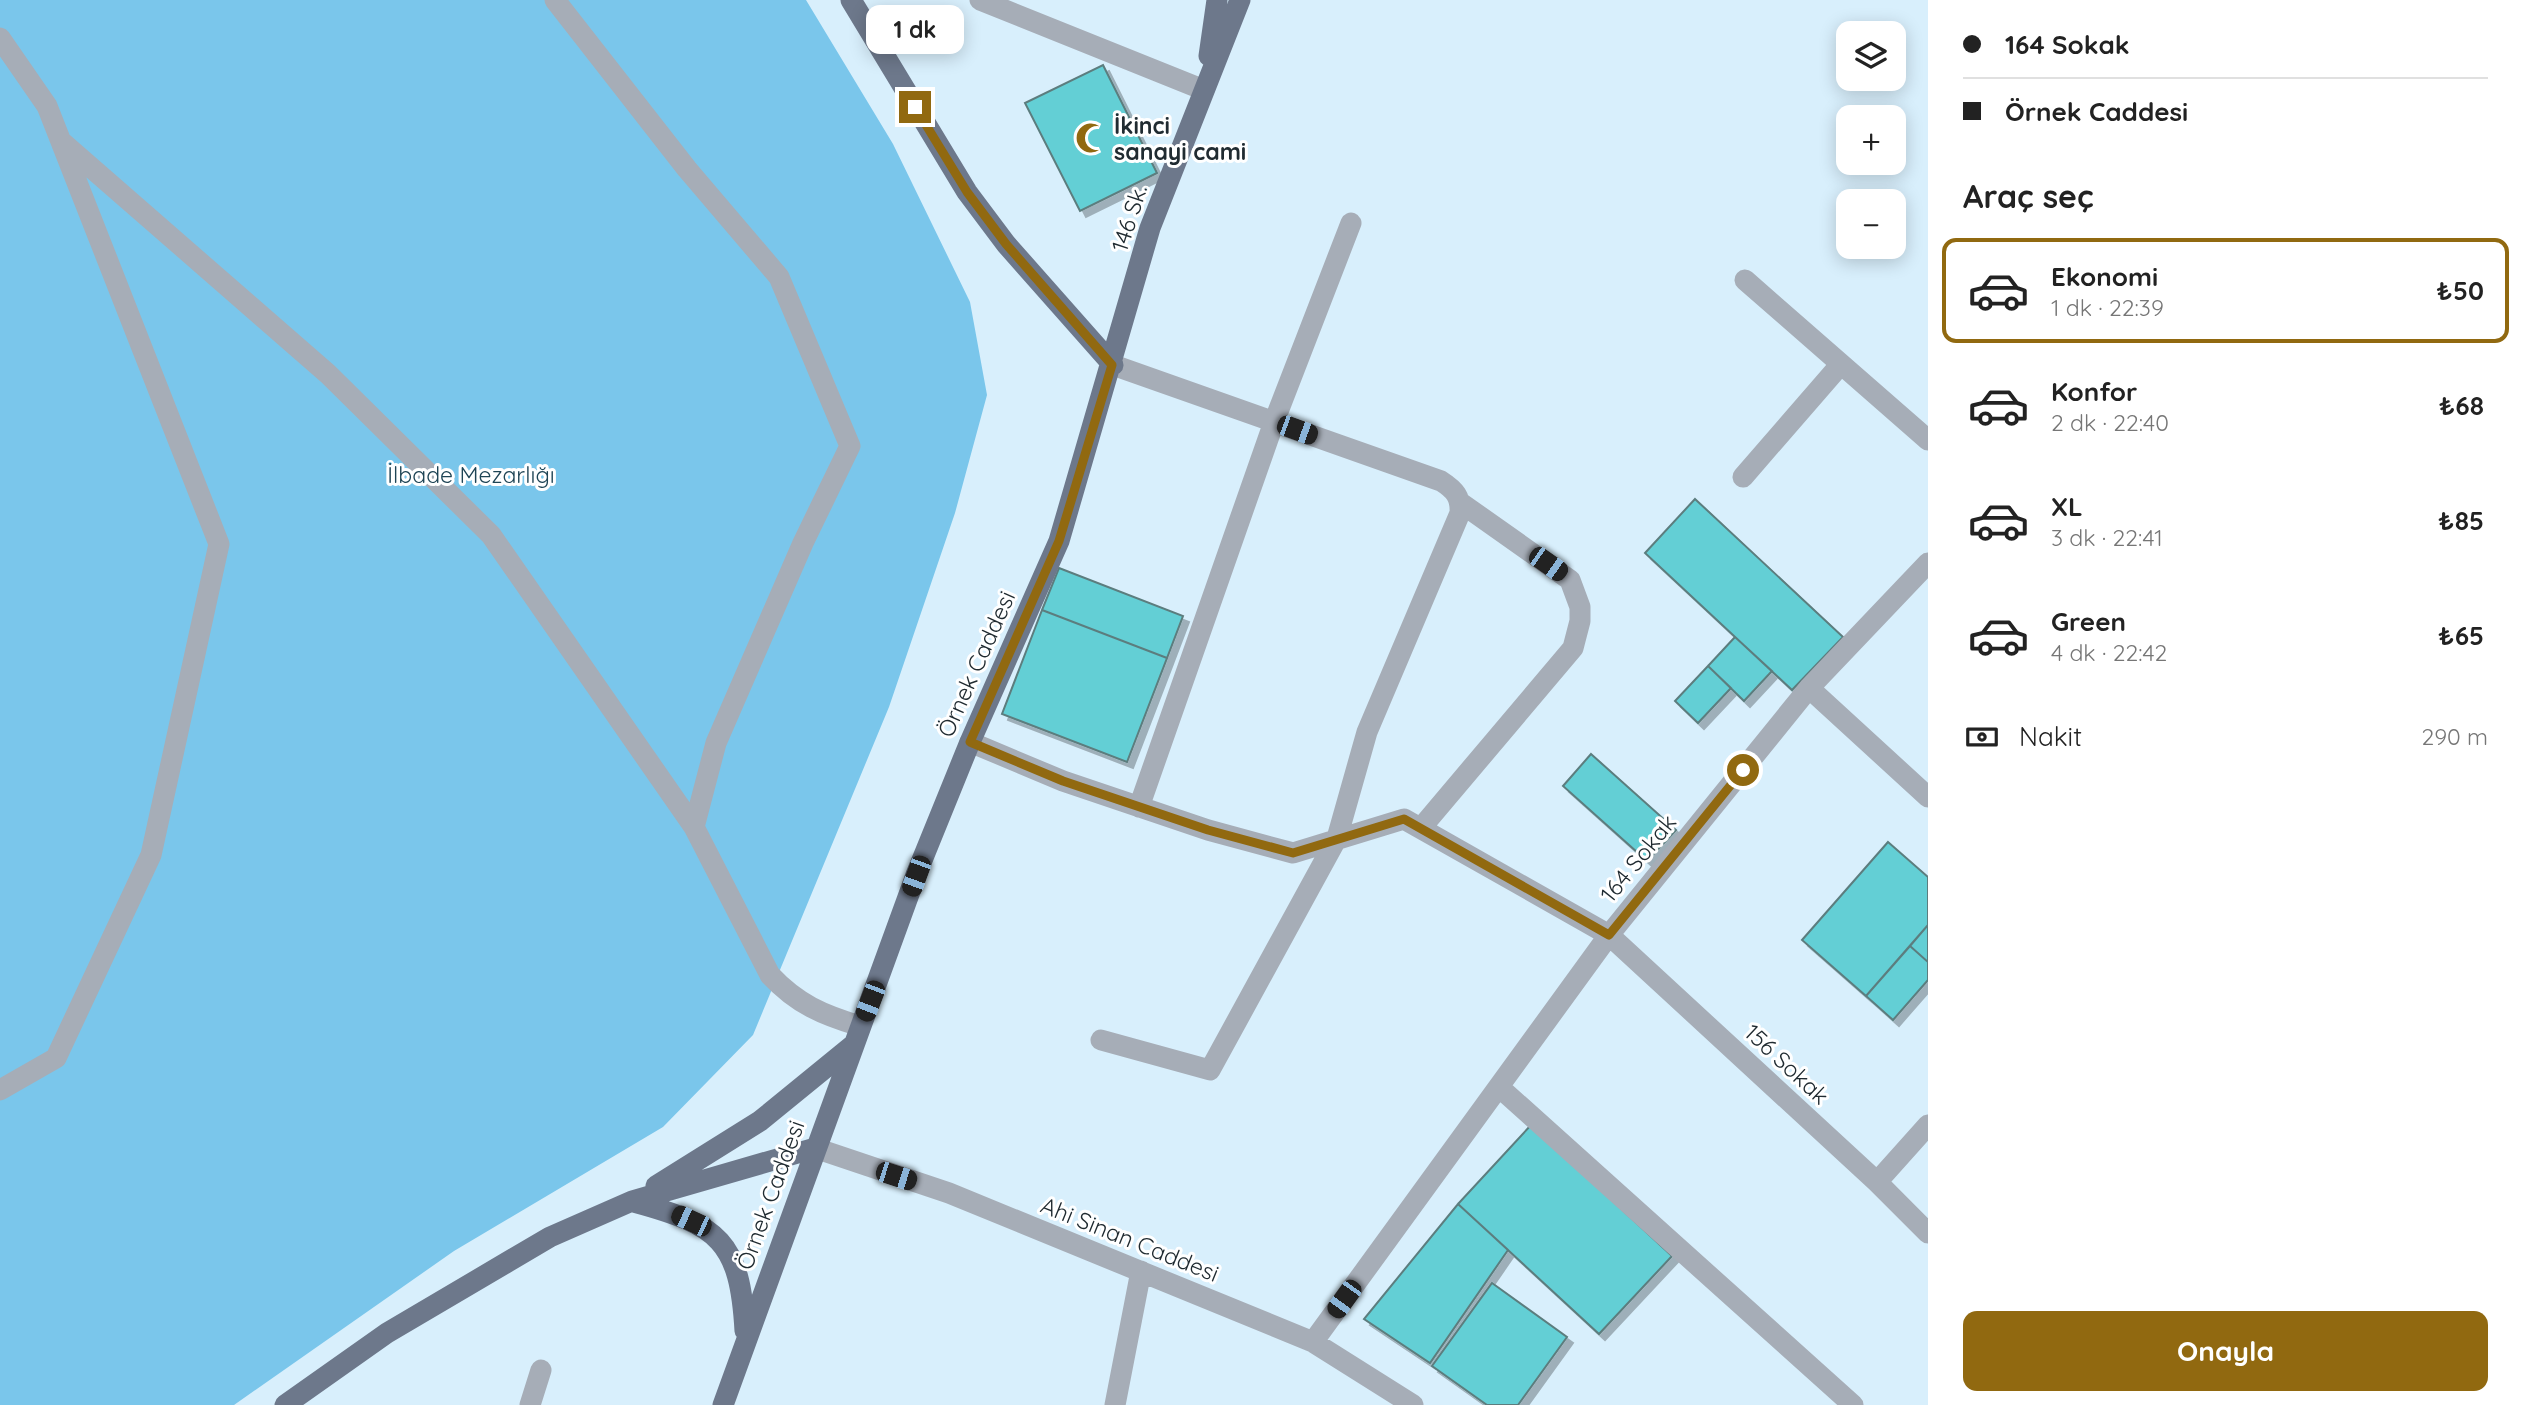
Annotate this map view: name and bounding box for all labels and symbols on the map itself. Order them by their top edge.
callout: 1 dk [866,6,964,55]
route end [899,91,931,123]
place label: İkinci sanayi cami [1114,111,1246,166]
mosque icon: İkinci sanayi cami [1074,121,1108,155]
street label: 146 Sk. [1105,181,1153,255]
car [1274,413,1321,447]
park label: İlbade Mezarlığı [387,460,555,489]
car [1525,543,1572,585]
street label: Örnek Caddesi [931,586,1021,742]
route start [1727,754,1759,786]
street label: 164 Sokak [1594,808,1682,908]
car [899,853,934,899]
car [853,978,888,1024]
street label: 156 Sokak [1739,1018,1835,1110]
street label: Örnek Caddesi [730,1116,810,1274]
car [873,1160,920,1192]
street label: Ahi Sinan Caddesi [1037,1190,1223,1288]
car [668,1203,715,1239]
car [1324,1276,1365,1322]

